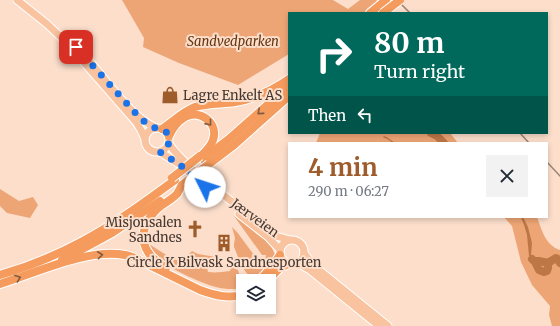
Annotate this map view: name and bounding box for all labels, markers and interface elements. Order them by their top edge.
text: 80 m [374,25,445,61]
icon: right [308,28,360,80]
pin [59,30,93,64]
park label: Sandvedparken [187,33,279,50]
icon: arrive [65,36,87,58]
text: Turn right [374,60,465,83]
shop icon: Lagre Enkelt AS [160,85,180,105]
place label: Lagre Enkelt AS [183,87,282,104]
icon: left [354,104,376,126]
text: Then [308,106,346,125]
one-way arrow [257,107,265,115]
one-way arrow [204,118,211,126]
text: 4 min [308,152,378,183]
button: close [486,155,528,197]
position arrow [184,166,226,208]
text: 290 m · 06:27 [308,183,389,200]
street label: Jærveien [227,194,283,241]
place label: Misjonsalen Sandnes [105,214,182,246]
church icon: Misjonsalen Sandnes [185,219,205,239]
building icon: Circle K Bilvask Sandnesporten [214,233,234,253]
one-way arrow [97,250,103,259]
place label: Circle K Bilvask Sandnesporten [127,254,322,271]
one-way arrow [14,274,21,283]
map controls [236,274,276,314]
button: layers [236,274,276,314]

